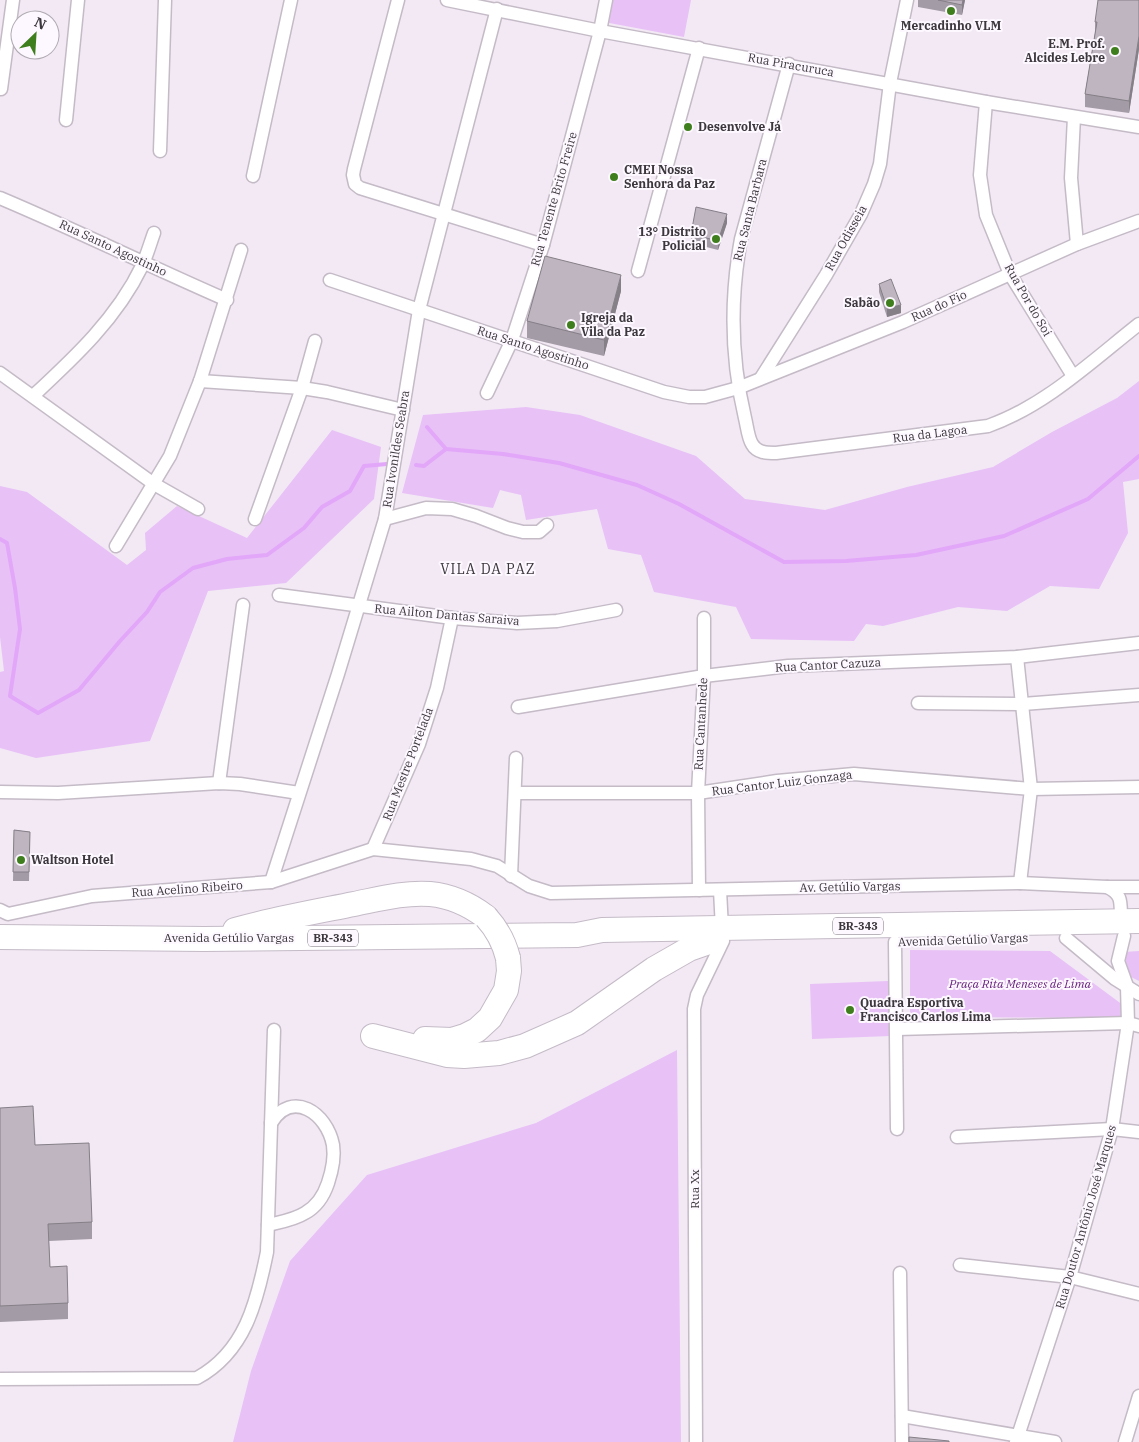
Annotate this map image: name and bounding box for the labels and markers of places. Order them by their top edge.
marker: Mercadinho VLM [945,5,957,17]
place label: Mercadinho VLM [901,18,1001,33]
place label: E.M. Prof. Alcides Lebre [1025,36,1105,65]
marker: E.M. Prof. Alcides Lebre [1109,45,1121,57]
place label: Desenvolve Já [698,119,781,134]
marker: Desenvolve Já [682,121,694,133]
place label: CMEI Nossa Senhora da Paz [624,162,715,191]
marker: CMEI Nossa Senhora da Paz [608,171,620,183]
place label: 13° Distrito Policial [638,224,706,253]
marker: 13° Distrito Policial [710,233,722,245]
place label: Sabão [844,295,880,310]
marker: Sabão [884,297,896,309]
place label: Igreja da Vila da Paz [581,310,645,339]
marker: Igreja da Vila da Paz [565,319,577,331]
place label: Waltson Hotel [31,852,114,867]
marker: Waltson Hotel [15,854,27,866]
place label: Quadra Esportiva Francisco Carlos Lima [860,995,991,1024]
marker: Quadra Esportiva Francisco Carlos Lima [844,1004,856,1016]

